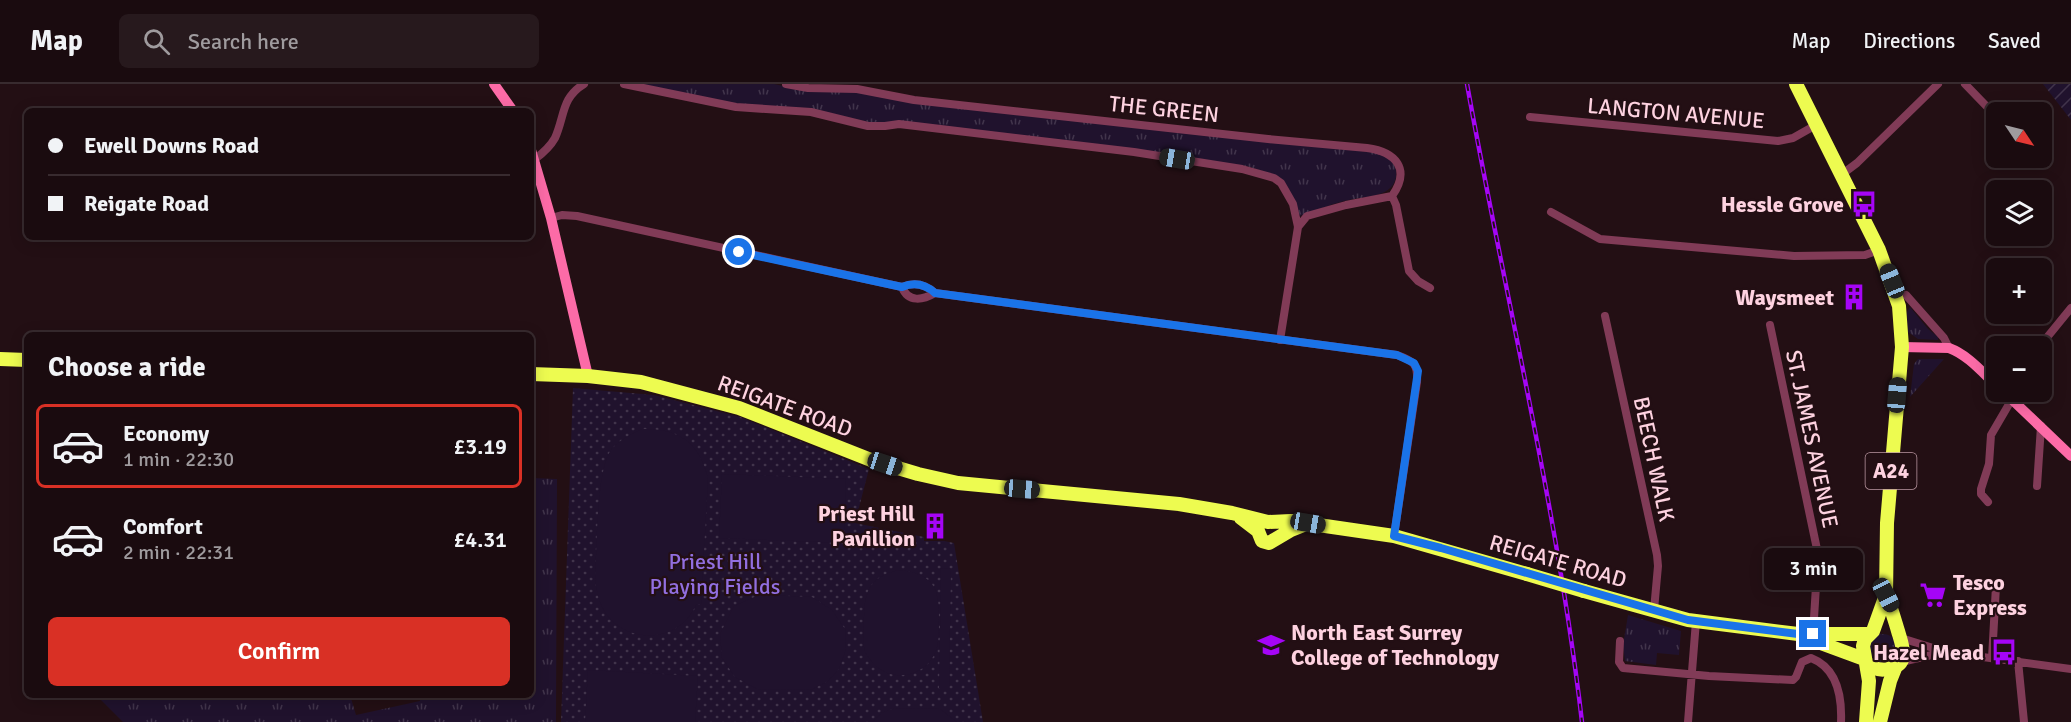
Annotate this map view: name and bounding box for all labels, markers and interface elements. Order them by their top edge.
search box [119,14,539,68]
text: Map [30,24,83,58]
icon: search [140,25,173,58]
text: Search here [188,28,299,55]
text: Map [1792,28,1830,54]
text: Directions [1863,28,1955,54]
text: Saved [1988,28,2041,54]
street label: THE GREEN [1108,90,1220,128]
street label: LANGTON AVENUE [1586,92,1766,134]
north arrow [1986,102,2052,168]
map controls [1986,102,2052,402]
text: Ewell Downs Road [84,132,259,159]
car [1158,147,1196,171]
button: layers [1986,180,2052,246]
bus stop icon: Hessle Grove [1849,189,1879,219]
text: Reigate Road [84,190,209,217]
place label: Hessle Grove [1721,191,1844,218]
route start [725,238,752,265]
button: + [1986,258,2052,324]
car [1877,261,1907,301]
building icon: Waysmeet [1839,282,1869,312]
place label: Waysmeet [1735,284,1834,311]
button: − [1986,336,2052,402]
street label: ST. JAMES AVENUE [1780,348,1844,530]
text: Choose a ride [48,351,206,384]
street label: REIGATE ROAD [714,369,856,443]
car [1886,376,1908,414]
street label: BEECH WALK [1628,394,1680,524]
icon: car [51,419,105,473]
text: Economy [123,420,209,447]
text: £3.19 [453,433,507,460]
text: 1 min · 22:30 [123,447,234,472]
car [865,450,905,478]
road number: A24 [1866,453,1916,489]
car [1003,478,1041,500]
place label: Priest Hill Pavillion [818,500,915,552]
building icon: Priest Hill Pavillion [920,511,950,541]
car [1289,511,1327,535]
icon: car [51,512,105,566]
text: Comfort [123,513,203,540]
text: £4.31 [453,526,507,553]
street label: REIGATE ROAD [1486,529,1630,593]
text: 2 min · 22:31 [123,540,234,565]
callout: 3 min [1764,547,1862,589]
park label: Priest Hill Playing Fields [650,548,780,600]
text: 3 min [1790,556,1837,581]
place label: Tesco Express [1953,569,2027,621]
car [1870,575,1902,615]
supermarket icon: Tesco Express [1918,580,1948,610]
button: Confirm [48,617,510,686]
place label: North East Surrey College of Technology [1291,619,1499,671]
route end [1799,620,1826,647]
school or university icon: North East Surrey College of Technology [1256,630,1286,660]
bus stop icon: Hazel Mead [1989,637,2019,667]
place label: Hazel Mead [1873,639,1984,666]

